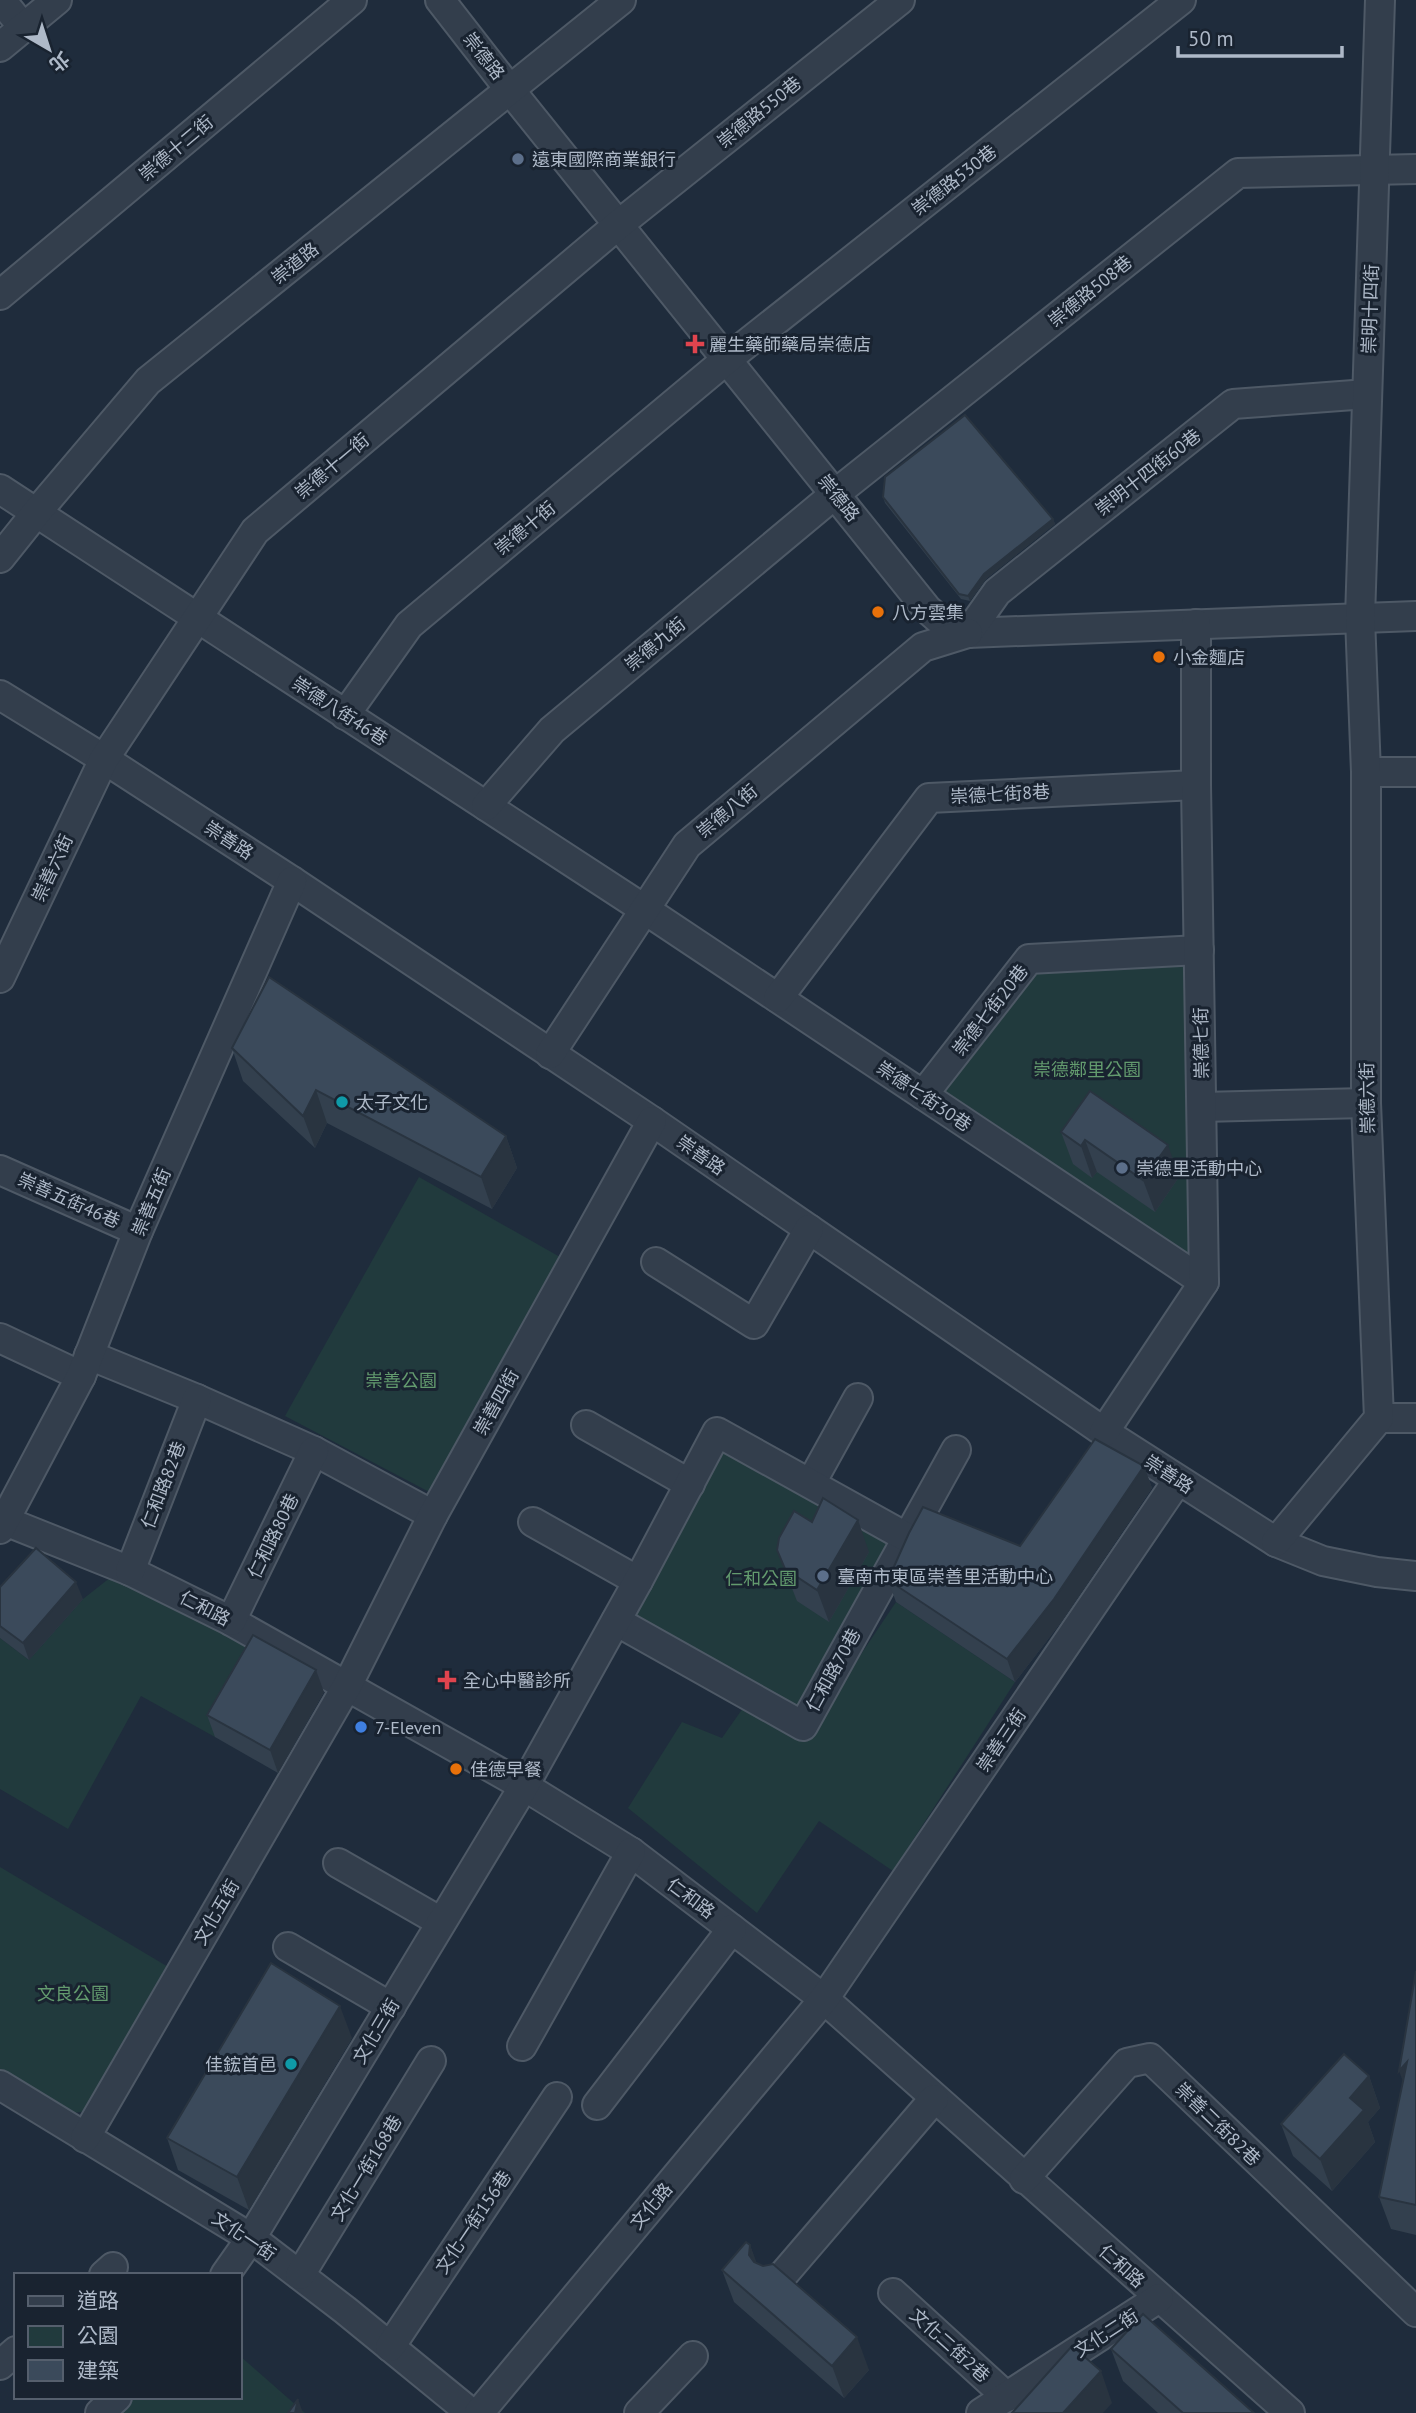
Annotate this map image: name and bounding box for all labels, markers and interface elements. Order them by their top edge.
north arrow [14,14,84,84]
scale bar [1178,14,1342,58]
text: 50 m [1188,25,1234,52]
street label: 崇德路 [458,28,510,84]
text: 北 [45,47,75,78]
street label: 崇德路550巷 [712,71,806,153]
street label: 崇德十二街 [134,110,218,186]
street label: 崇德路530巷 [907,140,1001,220]
place label: 遠東國際商業銀行 [532,148,676,171]
marker: 遠東國際商業銀行 [510,151,526,167]
street label: 崇道路 [267,237,323,289]
street label: 崇德路508巷 [1043,250,1137,332]
street label: 崇明十四街 [1357,264,1383,354]
place label: 麗生藥師藥局崇德店 [709,333,871,356]
marker: 麗生藥師藥局崇德店 [687,336,703,352]
street label: 崇明十四街60巷 [1091,424,1205,520]
street label: 崇德十一街 [290,428,374,504]
street label: 崇德路 [813,470,865,526]
street label: 崇德十街 [490,496,560,560]
place label: 八方雲集 [892,601,964,624]
marker: 八方雲集 [870,604,886,620]
street label: 崇德九街 [620,612,690,676]
place label: 小金麵店 [1173,646,1245,669]
marker: 小金麵店 [1151,649,1167,665]
street label: 崇德八街46巷 [288,672,392,750]
street label: 崇德八街 [692,779,762,843]
street label: 崇德七街8巷 [950,780,1050,808]
street label: 崇善路 [200,816,258,864]
street label: 崇善六街 [26,831,78,905]
street label: 崇德七街20巷 [947,960,1033,1060]
street label: 崇德七街 [1189,1007,1213,1079]
street label: 崇德七街30巷 [872,1056,976,1136]
park label: 崇德鄰里公園 [1033,1058,1141,1081]
street label: 崇德六街 [1355,1062,1379,1134]
place label: 太子文化 [356,1091,428,1114]
marker: 太子文化 [334,1094,350,1110]
street label: 崇善路 [672,1130,730,1180]
place label: 崇德里活動中心 [1136,1157,1262,1180]
marker: 崇德里活動中心 [1114,1160,1130,1176]
street label: 崇善五街 [126,1164,176,1240]
street label: 崇善五街46巷 [14,1167,124,1233]
street label: 崇善四街 [468,1365,524,1439]
park label: 崇善公園 [365,1369,437,1392]
street label: 仁和路82巷 [136,1438,190,1532]
street label: 崇善路 [1140,1450,1198,1498]
street label: 仁和路80巷 [243,1490,303,1582]
place label: 臺南市東區崇善里活動中心 [837,1565,1053,1588]
park label: 仁和公園 [725,1567,797,1590]
marker: 臺南市東區崇善里活動中心 [815,1568,831,1584]
street label: 仁和路 [176,1585,234,1631]
street label: 仁和路70巷 [801,1624,865,1716]
place label: 全心中醫診所 [463,1669,571,1692]
marker: 全心中醫診所 [437,1670,457,1690]
street label: 崇善三街 [971,1704,1031,1776]
place label: 7-Eleven [375,1716,441,1739]
marker: 7-Eleven [353,1719,369,1735]
place label: 佳德早餐 [470,1758,542,1781]
marker: 佳德早餐 [448,1761,464,1777]
street label: 仁和路 [663,1873,719,1923]
street label: 文化五街 [188,1875,244,1949]
park label: 文良公園 [37,1982,109,2005]
street label: 文化三街 [348,1994,404,2068]
place label: 佳鋐首邑 [205,2053,277,2076]
marker: 佳鋐首邑 [283,2056,299,2072]
street label: 崇善二街82巷 [1171,2078,1265,2170]
street label: 文化一街168巷 [325,2111,407,2225]
street label: 文化一街156巷 [430,2166,516,2278]
street label: 文化路 [625,2178,677,2234]
street label: 文化一街 [208,2206,280,2266]
street label: 仁和路 [1094,2239,1150,2293]
legend [14,2273,242,2399]
text: 道路 [77,2287,119,2314]
street label: 文化二街2巷 [905,2303,995,2387]
street label: 文化二街 [1070,2304,1142,2362]
text: 公園 [77,2322,119,2349]
text: 建築 [77,2357,119,2384]

